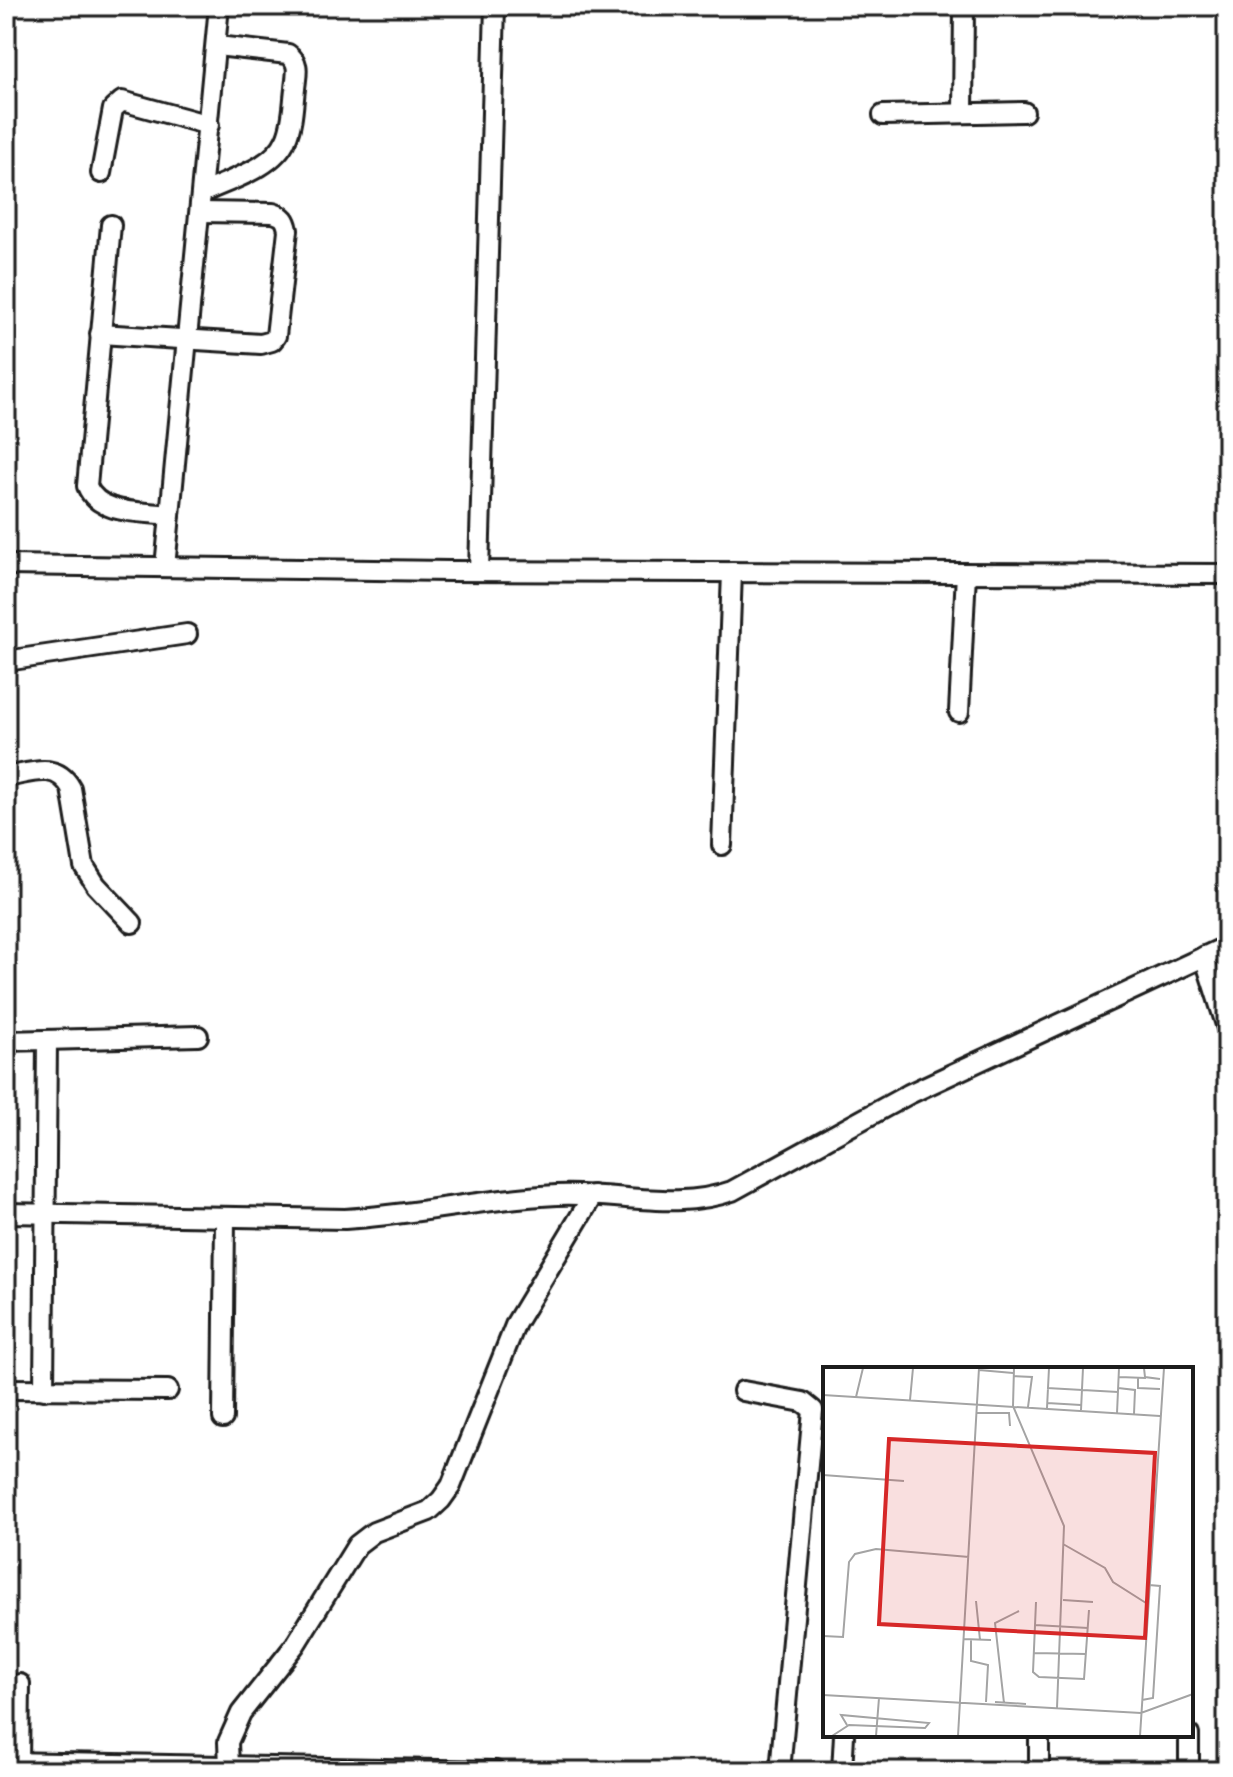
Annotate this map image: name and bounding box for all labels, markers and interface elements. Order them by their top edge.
inset map [823,1367,1193,1737]

